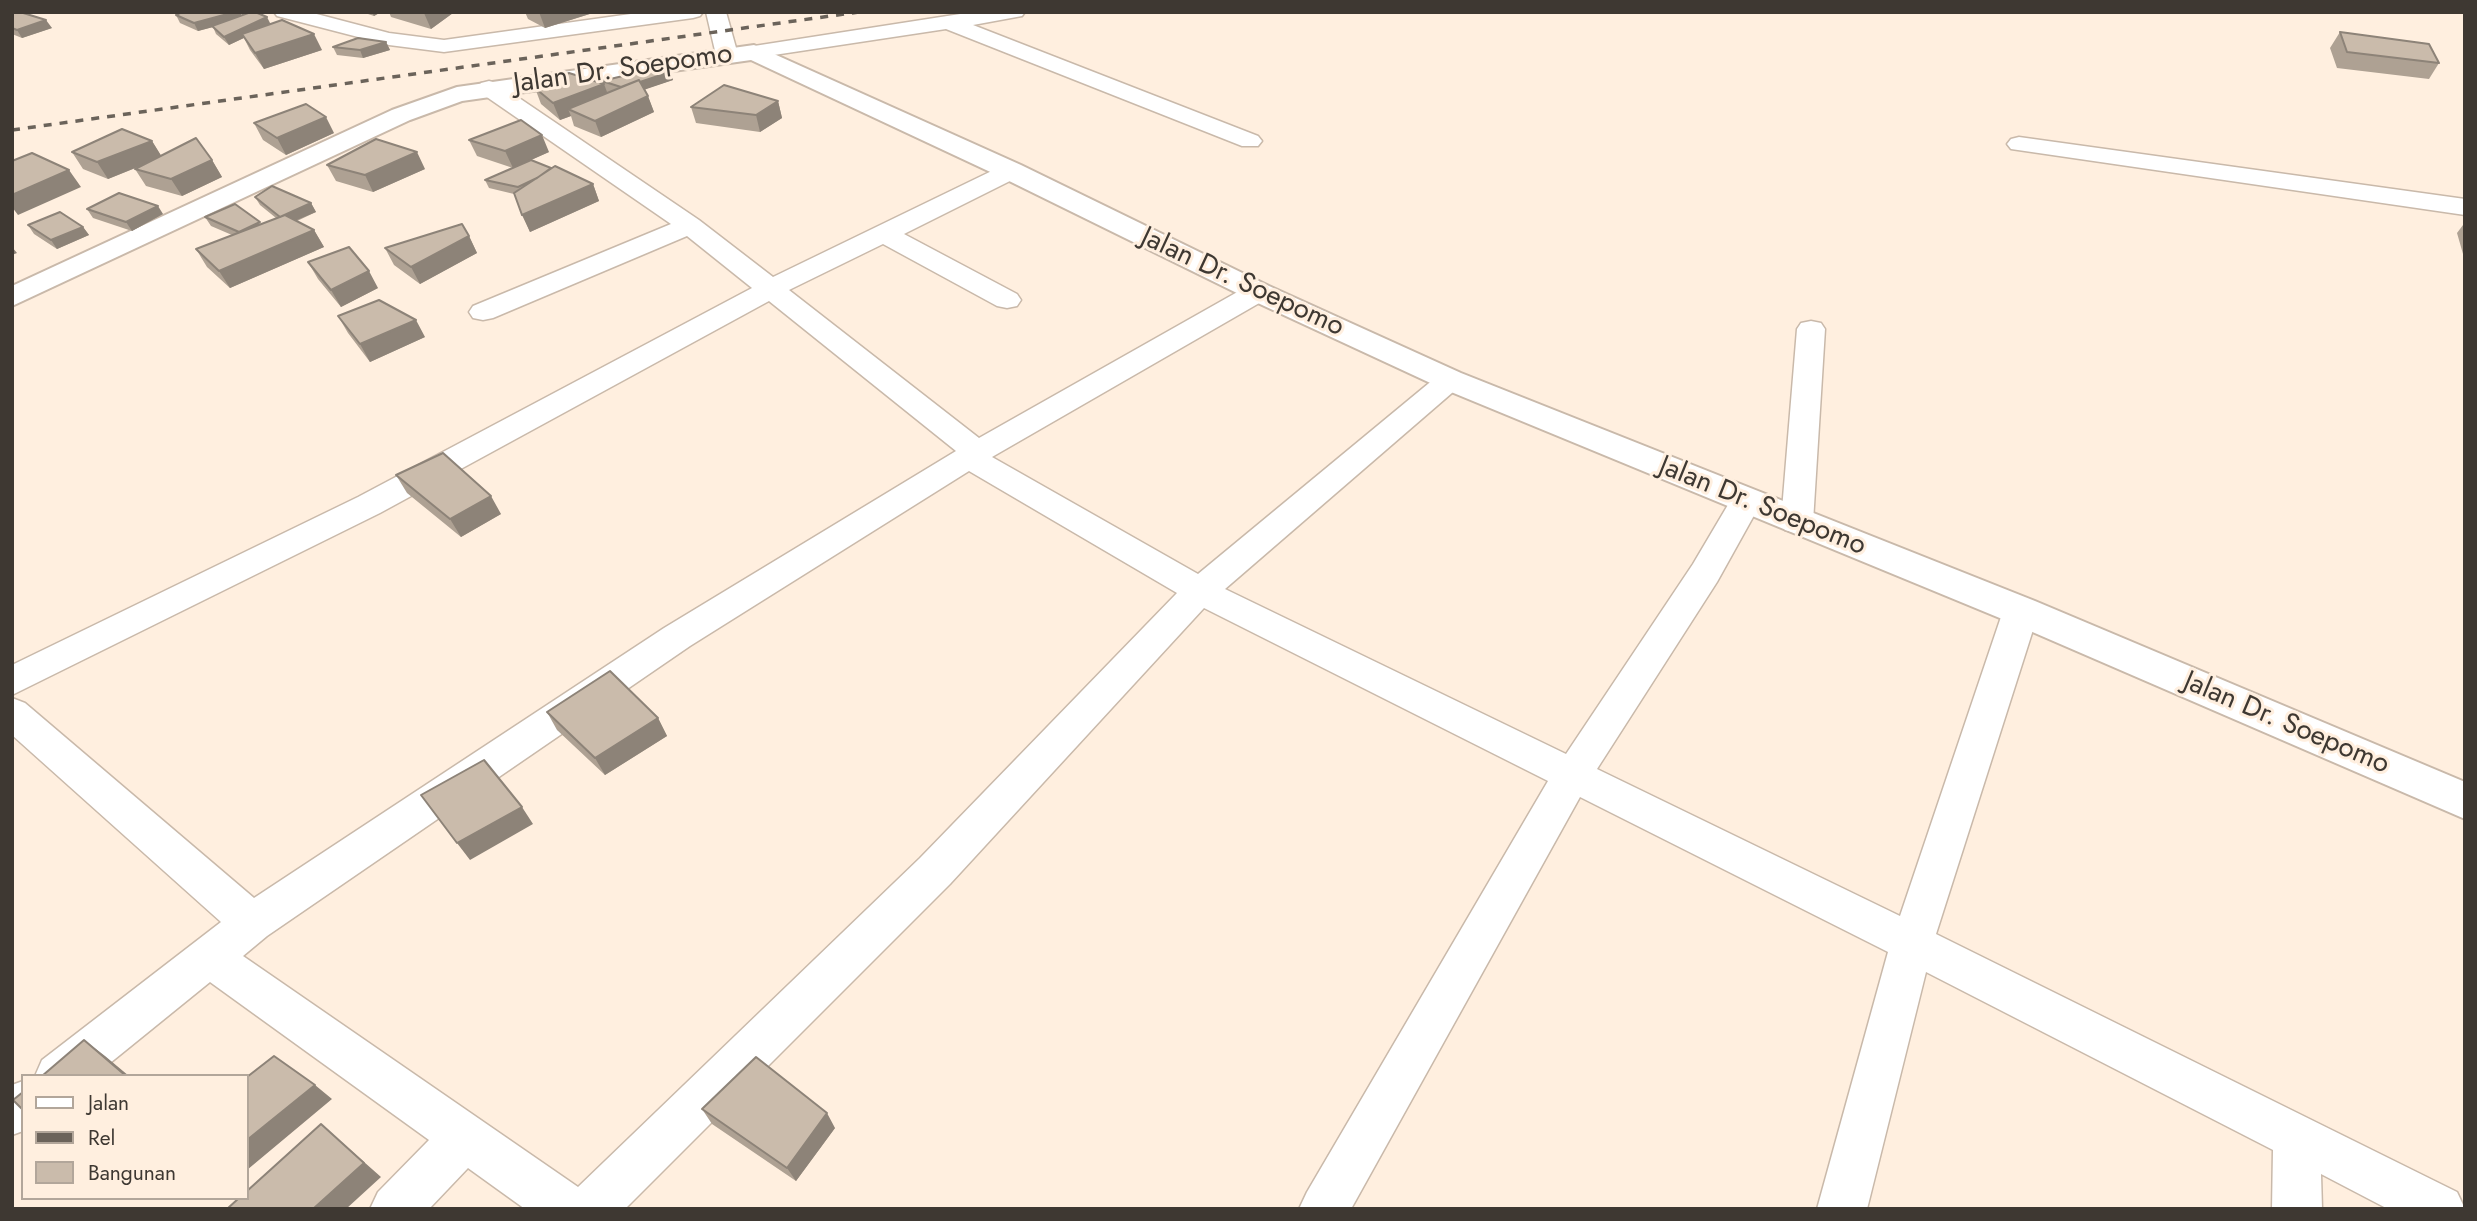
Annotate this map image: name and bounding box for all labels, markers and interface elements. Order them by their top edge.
street label: Jalan Dr. Soepomo [512,38,734,102]
street label: Jalan Dr. Soepomo [1135,221,1349,345]
street label: Jalan Dr. Soepomo [1654,450,1870,564]
street label: Jalan Dr. Soepomo [2178,665,2394,783]
legend [21,1074,248,1200]
text: Jalan [88,1088,129,1118]
text: Rel [88,1123,115,1153]
text: Bangunan [88,1158,176,1188]

